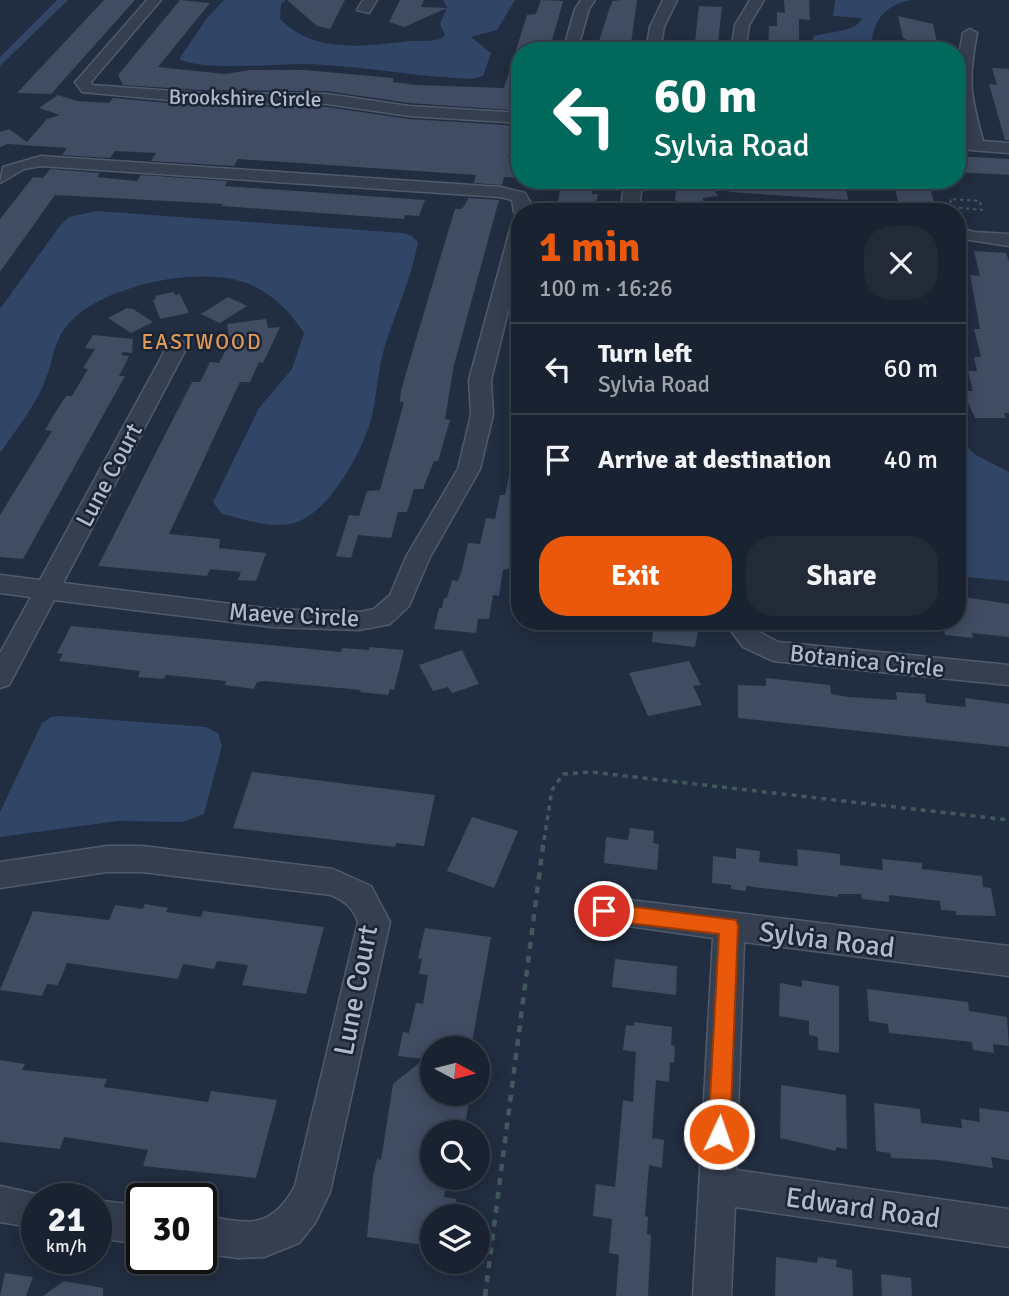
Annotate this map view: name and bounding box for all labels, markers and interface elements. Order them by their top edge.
text: 60 m [654,66,757,126]
icon: left [539,70,630,161]
street label: Brookshire Circle [168,84,322,112]
text: Sylvia Road [654,126,810,165]
text: 1 min [539,222,640,273]
button: close [864,226,938,300]
text: 100 m · 16:26 [539,274,673,303]
district label: EASTWOOD [141,329,263,355]
text: Turn left [598,338,692,370]
icon: left [539,350,577,388]
text: 60 m [883,353,938,385]
text: Sylvia Road [598,370,710,399]
street label: Lune Court [69,418,149,532]
icon: arrive [539,441,577,479]
text: Arrive at destination [598,444,831,476]
text: 40 m [883,444,938,476]
button: Exit [539,536,732,616]
button: Share [746,536,938,616]
street label: Maeve Circle [228,597,360,633]
street label: Botanica Circle [788,638,946,684]
pin [574,881,634,941]
icon: arrive [585,892,623,930]
street label: Sylvia Road [757,915,897,965]
street label: Lune Court [327,922,385,1058]
north arrow [420,1036,490,1106]
map controls [420,1036,490,1274]
position arrow [682,1097,756,1171]
button: search [420,1120,490,1190]
street label: Edward Road [784,1180,942,1236]
speed limit sign: 30 [126,1183,217,1274]
text: 21 [48,1198,85,1241]
button: layers [420,1204,490,1274]
text: km/h [46,1235,87,1257]

